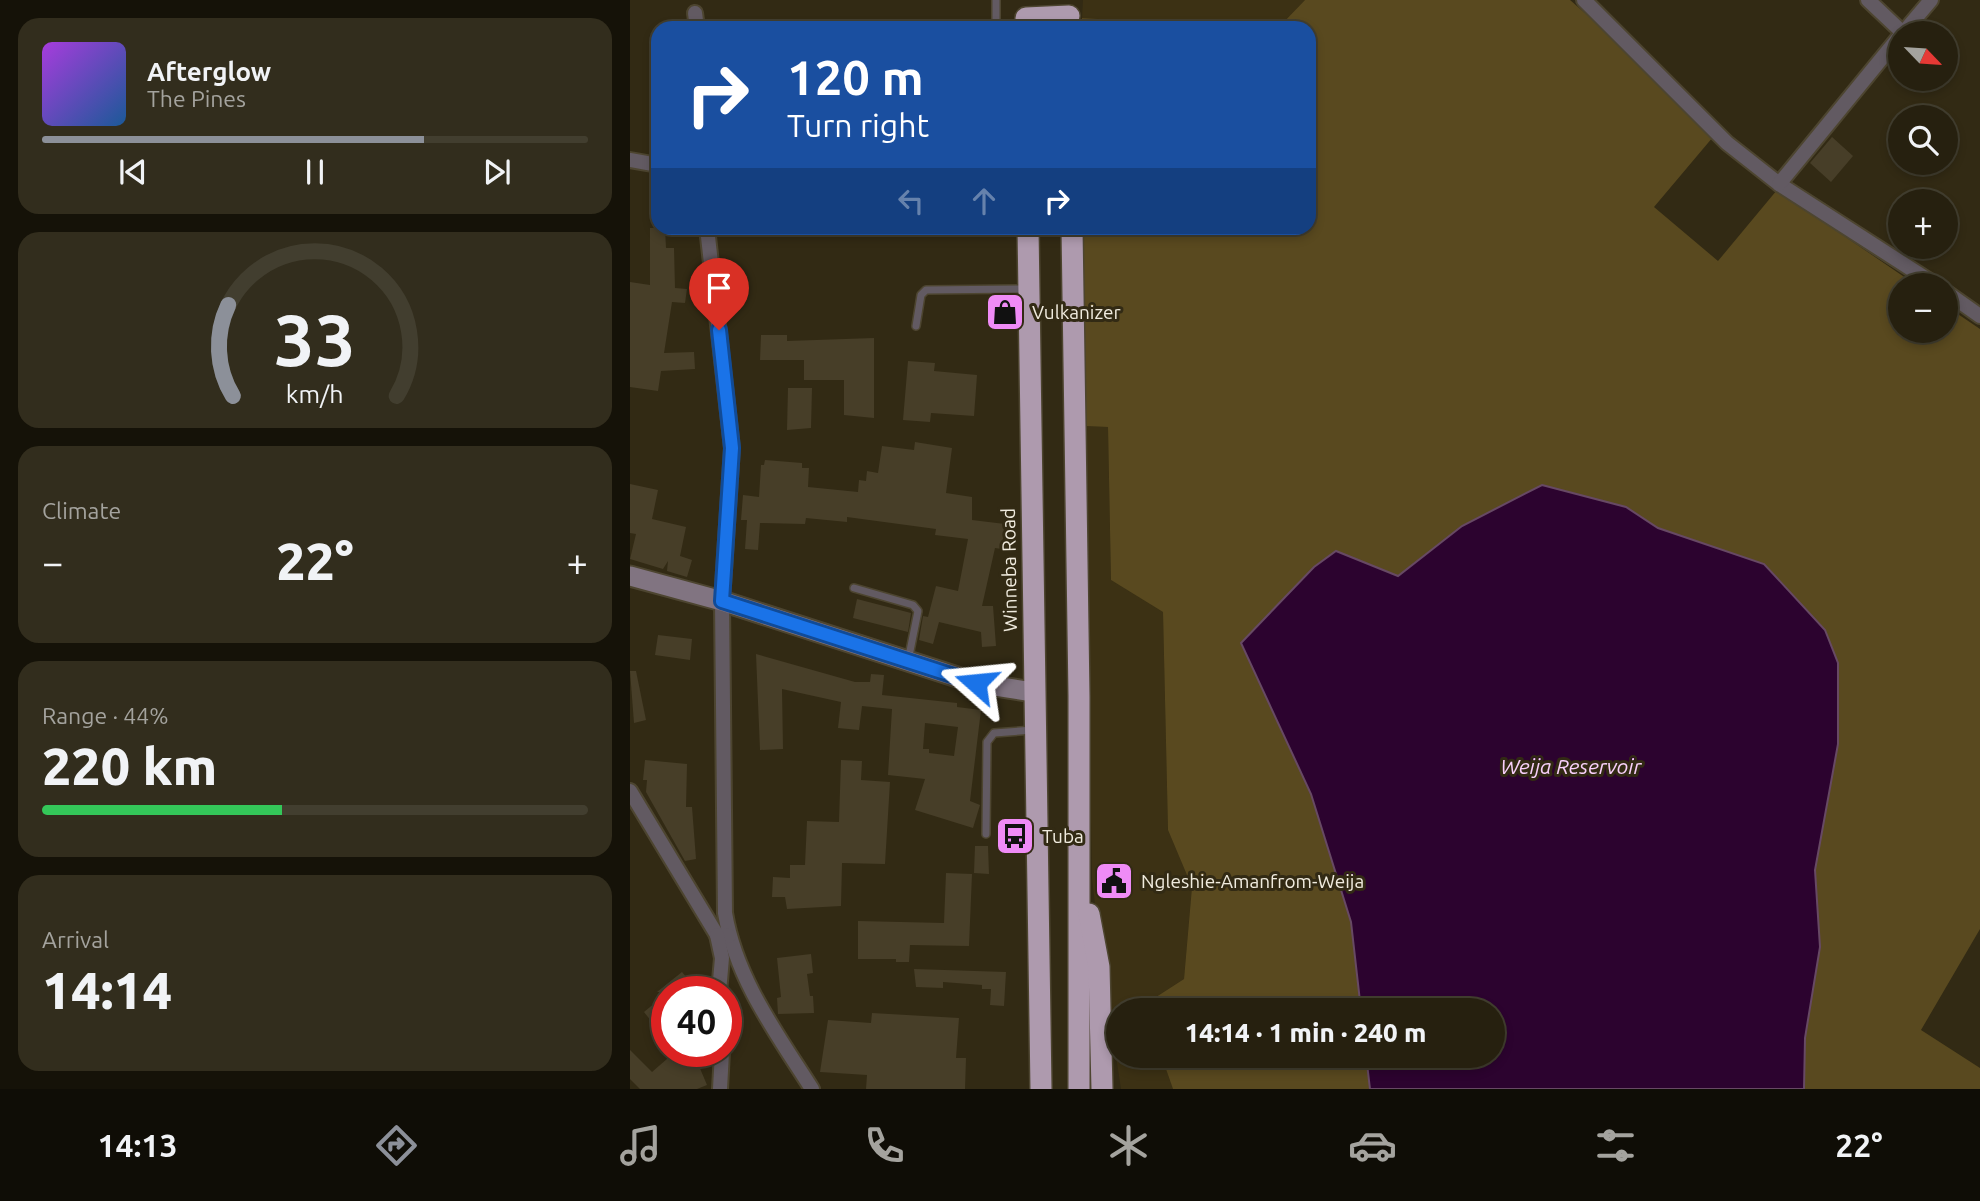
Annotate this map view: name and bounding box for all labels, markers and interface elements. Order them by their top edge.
north arrow [1888,21,1958,91]
map controls [1888,21,1958,343]
icon: right [672,49,763,140]
text: 120 m [787,49,924,104]
text: Afterglow [147,57,271,86]
text: The Pines [147,86,246,111]
button: search [1888,105,1958,175]
text: Turn right [787,107,929,143]
icon: previous [114,153,152,191]
icon: pause [296,153,334,191]
icon: next [478,153,516,191]
icon: left [892,182,930,220]
icon: ahead [965,182,1003,220]
icon: right [1038,182,1076,220]
button: + [1888,189,1958,259]
pin [689,258,749,330]
icon: arrive [700,269,738,307]
button: − [1888,273,1958,343]
shop icon: Vulkanizer [984,291,1026,333]
text: 33 [274,299,356,381]
place label: Vulkanizer [1032,301,1121,323]
text: km/h [286,380,344,408]
text: Climate [42,498,121,523]
street label: Winneba Road [997,508,1021,632]
text: 22° [276,532,354,590]
text: − [42,541,63,583]
text: + [567,541,588,583]
position arrow [939,646,1013,720]
text: Range · 44% [42,703,169,728]
text: 220 km [42,737,217,795]
water label: Weija Reservoir [1501,754,1642,778]
bus stop icon: Tuba [994,815,1036,857]
place label: Tuba [1042,825,1084,847]
public building icon: Ngleshie-Amanfrom-Weija [1093,860,1135,902]
place label: Ngleshie-Amanfrom-Weija [1141,870,1364,892]
text: Arrival [42,927,109,952]
text: 14:14 [42,961,172,1019]
speed limit sign: 40 [651,976,742,1067]
text: 14:14 · 1 min · 240 m [1185,1018,1426,1047]
icon: directions [372,1121,421,1170]
icon: music [616,1121,665,1170]
icon: phone [860,1121,909,1170]
icon: climate [1104,1121,1153,1170]
icon: car [1348,1121,1397,1170]
icon: filters [1591,1121,1640,1170]
text: 14:13 [97,1127,177,1163]
text: 22° [1835,1127,1883,1163]

